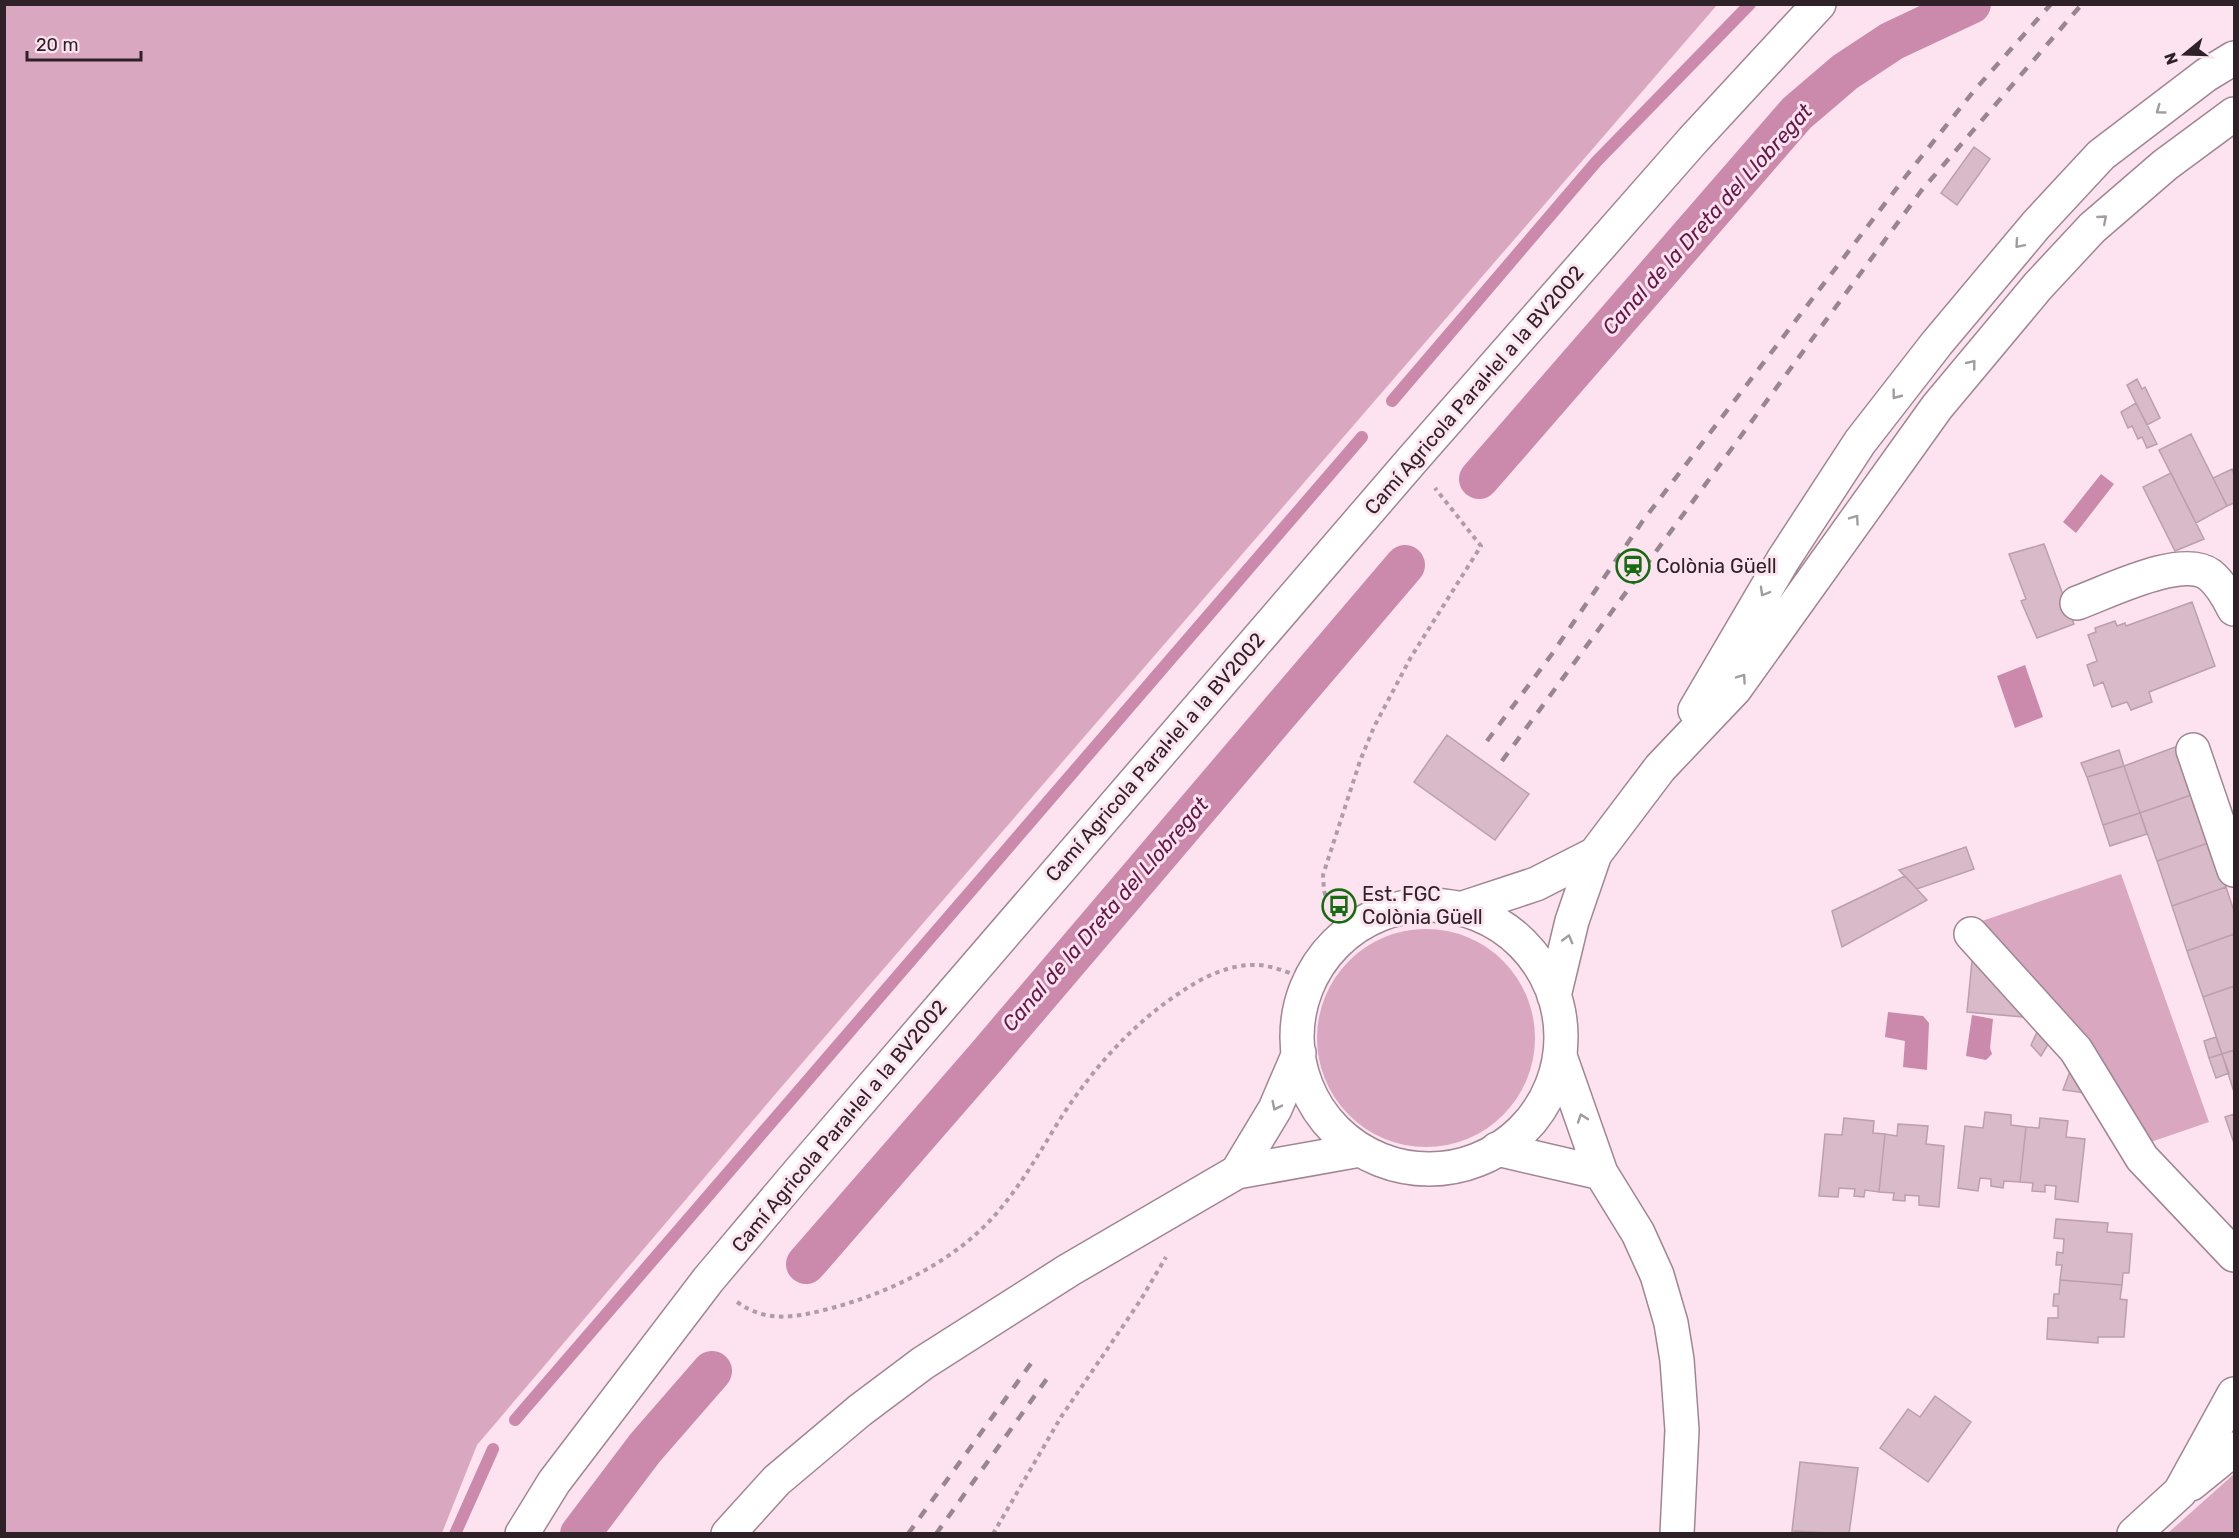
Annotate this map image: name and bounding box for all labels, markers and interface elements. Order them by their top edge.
scale bar [27,24,141,62]
north arrow [2155,24,2215,84]
text: 20 m [36,34,78,56]
text: N [2160,50,2182,67]
water label: Canal de la Dreta del Llobregat [1597,98,1818,339]
one-way arrow [2155,103,2166,114]
one-way arrow [2096,215,2106,226]
one-way arrow [2015,237,2026,248]
street label: Camí Agricola Paral·lel a la BV2002 [1359,261,1589,519]
one-way arrow [1965,360,1976,371]
one-way arrow [1893,389,1904,400]
one-way arrow [1848,515,1859,526]
station icon: Colònia Güell [1615,548,1651,584]
place label: Colònia Güell [1656,554,1777,578]
one-way arrow [1760,586,1772,596]
street label: Camí Agricola Paral·lel a la BV2002 [1040,628,1270,886]
one-way arrow [1735,674,1746,685]
water label: Canal de la Dreta del Llobregat [997,791,1214,1036]
place label: Est. FGC Colònia Güell [1362,882,1483,929]
bus stop icon: Est. FGC Colònia Güell [1321,888,1357,924]
one-way arrow [1560,934,1573,944]
street label: Camí Agricola Paral·lel a la BV2002 [726,995,952,1257]
one-way arrow [1271,1100,1283,1111]
one-way arrow [1576,1113,1589,1123]

